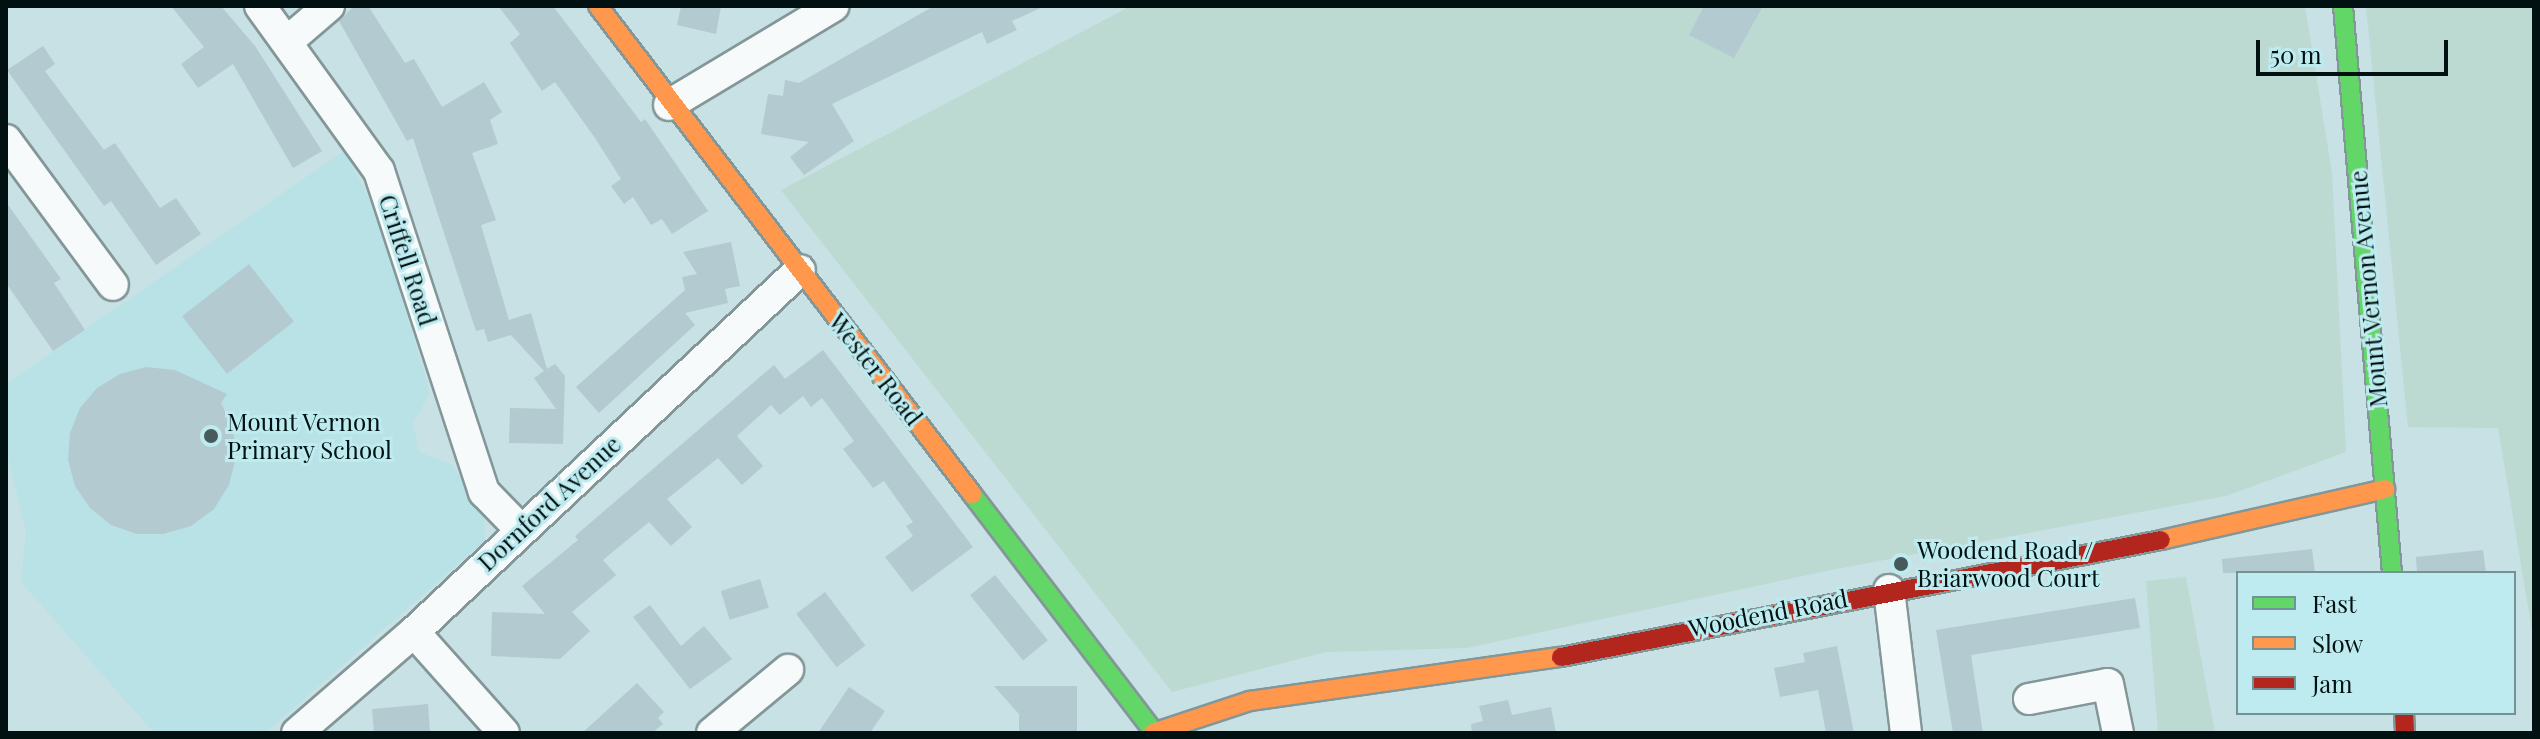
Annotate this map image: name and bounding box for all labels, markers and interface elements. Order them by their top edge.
scale bar [2260,24,2452,74]
text: 50 m [2270,38,2322,70]
street label: Mount Vernon Avenue [2343,168,2393,410]
street label: Criffell Road [373,191,443,329]
street label: Wester Road [823,307,929,431]
place label: Mount Vernon Primary School [227,408,392,464]
marker: Mount Vernon Primary School [202,427,220,445]
street label: Dornford Avenue [471,429,627,577]
place label: Woodend Road / Briarwood Court [1917,536,2099,592]
marker: Woodend Road / Briarwood Court [1892,555,1910,573]
legend [2236,571,2516,715]
street label: Woodend Road [1686,583,1850,643]
text: Fast [2312,587,2357,619]
text: Slow [2312,627,2363,659]
text: Jam [2312,667,2353,699]

